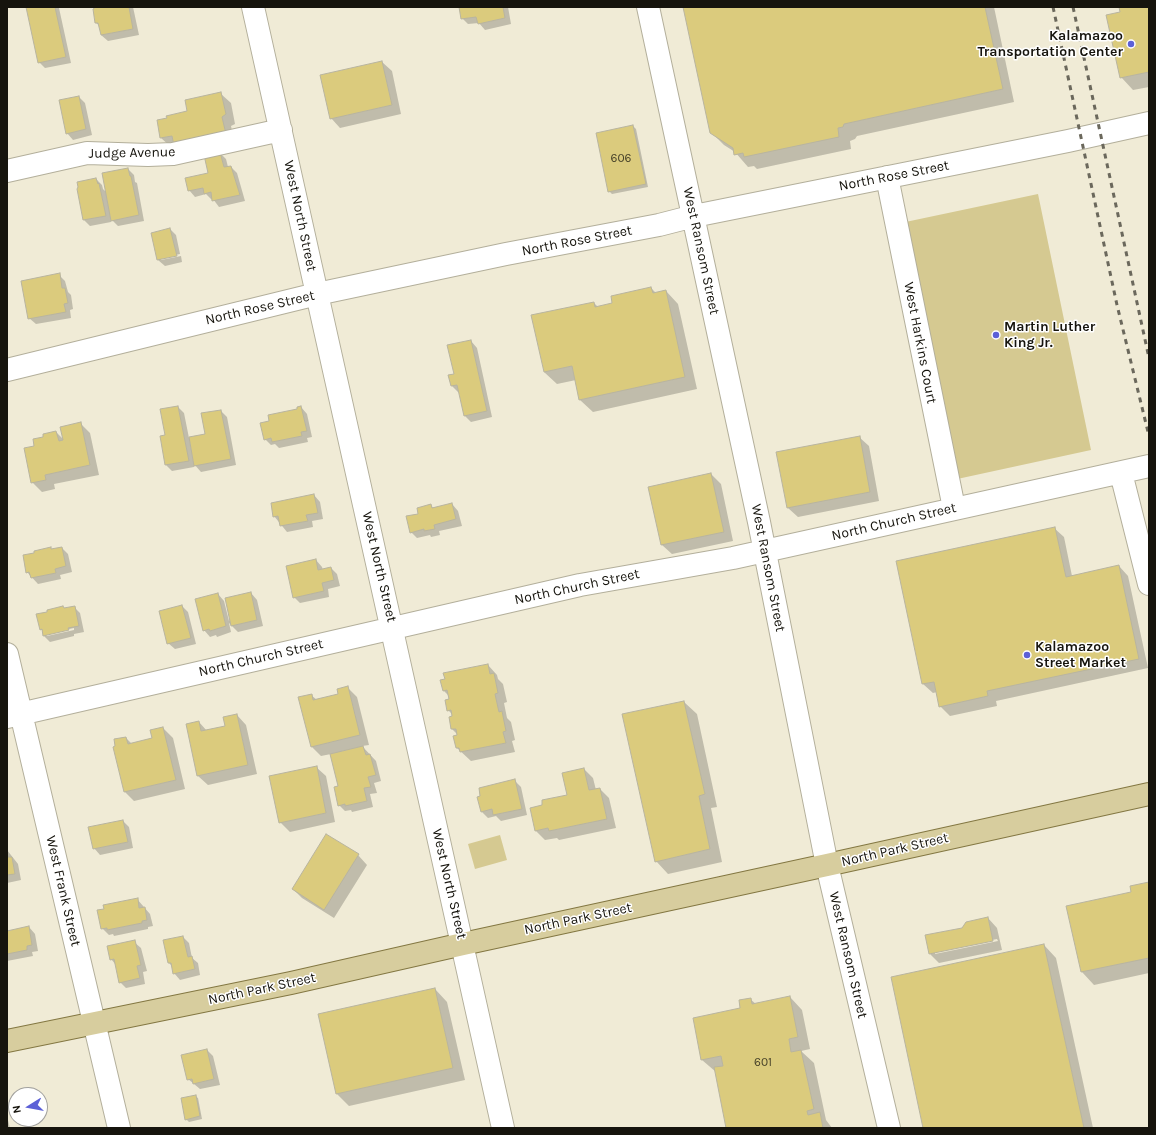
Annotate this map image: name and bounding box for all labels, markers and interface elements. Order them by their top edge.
place label: Kalamazoo Transportation Center [978,28,1123,60]
marker: Kalamazoo Transportation Center [1126,39,1136,49]
street label: Judge Avenue [88,144,176,162]
house number: 606 [611,152,631,166]
street label: North Rose Street [837,157,951,195]
street label: West North Street [280,159,320,273]
street label: West Ransom Street [679,186,723,316]
street label: North Rose Street [520,222,634,260]
street label: West Harkins Court [900,281,940,405]
street label: North Rose Street [204,287,316,329]
place label: Martin Luther King Jr. [1004,319,1095,352]
marker: Martin Luther King Jr. [991,330,1001,340]
street label: North Church Street [830,499,958,545]
street label: West Ransom Street [747,503,789,633]
street label: West North Street [358,510,400,624]
street label: North Church Street [513,566,641,608]
street label: North Church Street [197,635,325,681]
place label: Kalamazoo Street Market [1035,639,1126,672]
marker: Kalamazoo Street Market [1022,650,1032,660]
street label: West North Street [428,827,470,941]
street label: North Park Street [840,830,950,870]
street label: West Frank Street [42,834,84,948]
street label: West Ransom Street [825,890,871,1020]
street label: North Park Street [523,899,633,939]
street label: North Park Street [207,969,317,1009]
house number: 601 [754,1056,772,1070]
north arrow [8,1087,48,1127]
text: N [10,1104,24,1114]

